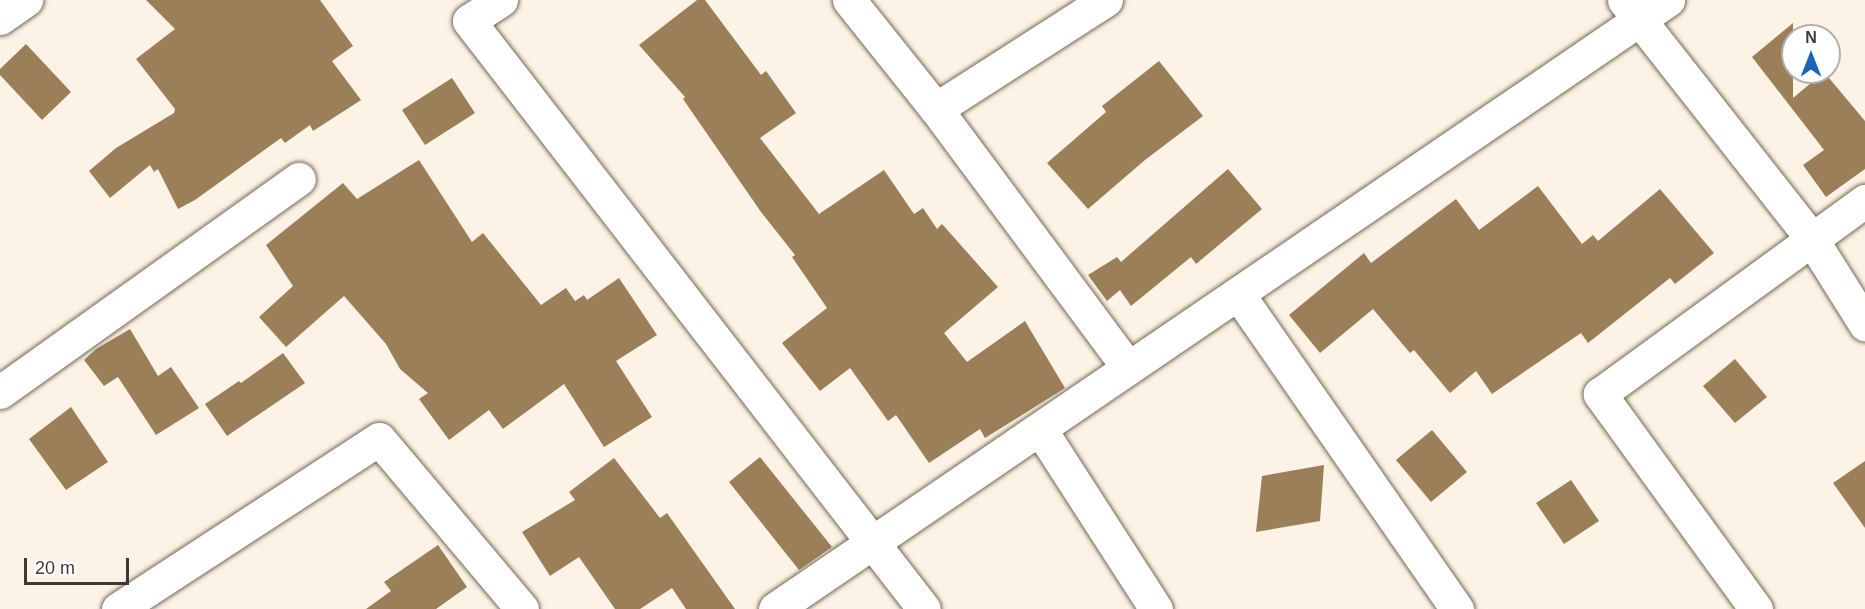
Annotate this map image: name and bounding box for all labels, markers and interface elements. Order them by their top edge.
north arrow [1781,24,1841,84]
text: N [1805,29,1817,46]
scale bar [27,546,132,584]
text: 20 m [35,558,75,578]

